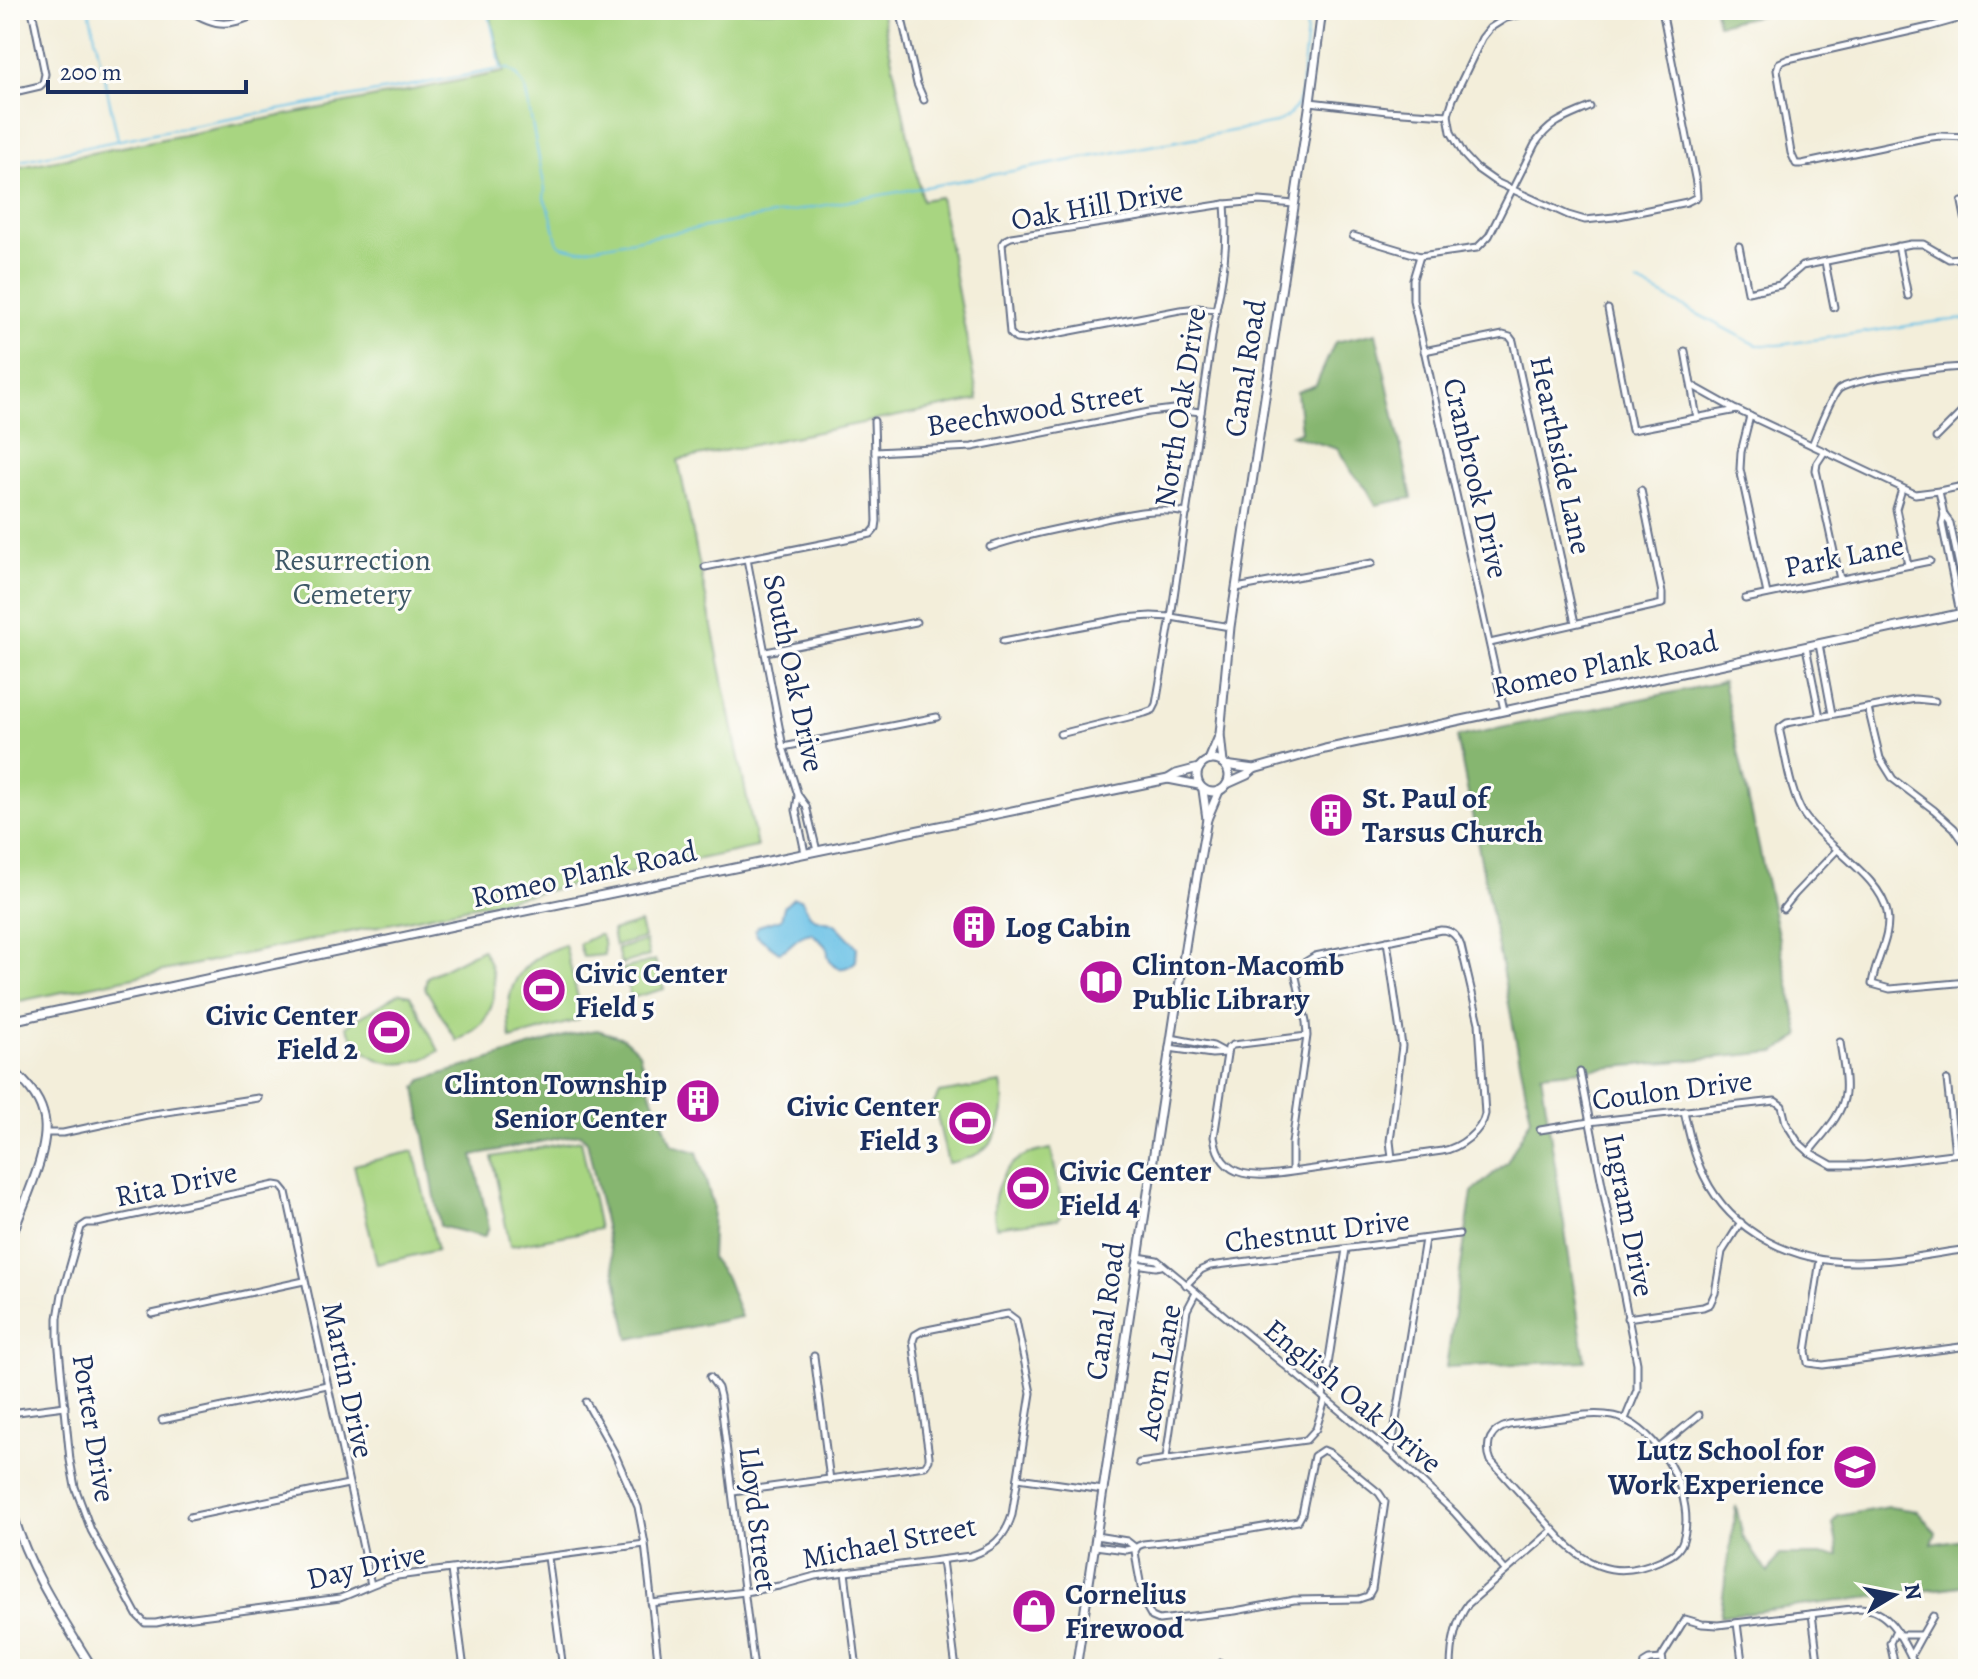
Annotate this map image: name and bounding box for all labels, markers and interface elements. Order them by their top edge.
scale bar [48,44,246,94]
text: 200 m [60,56,122,88]
street label: Oak Hill Drive [1008,170,1186,240]
street label: Canal Road [1214,295,1276,440]
street label: North Oak Drive [1144,304,1216,510]
street label: Hearthside Lane [1520,352,1602,558]
street label: Beechwood Street [924,372,1146,446]
street label: Cranbrook Drive [1434,374,1518,582]
street label: Park Lane [1781,525,1907,587]
park label: Resurrection Cemetery [273,540,431,614]
street label: South Oak Drive [754,570,834,776]
street label: Romeo Plank Road [1489,620,1722,707]
place label: St. Paul of Tarsus Church [1362,778,1543,852]
building icon: St. Paul of Tarsus Church [1307,791,1355,839]
street label: Romeo Plank Road [468,830,701,917]
building icon: Log Cabin [950,903,998,951]
place label: Log Cabin [1005,907,1131,947]
place label: Clinton-Macomb Public Library [1132,945,1344,1019]
place label: Civic Center Field 5 [575,953,728,1027]
library icon: Clinton-Macomb Public Library [1077,958,1125,1006]
sports icon: Civic Center Field 5 [520,966,568,1014]
place label: Civic Center Field 2 [205,995,359,1069]
sports icon: Civic Center Field 2 [365,1008,413,1056]
street label: Coulon Drive [1589,1060,1755,1120]
place label: Clinton Township Senior Center [444,1064,667,1138]
building icon: Clinton Township Senior Center [674,1077,722,1125]
place label: Civic Center Field 3 [786,1086,939,1160]
sports icon: Civic Center Field 3 [946,1099,994,1147]
street label: Ingram Drive [1594,1130,1664,1300]
place label: Civic Center Field 4 [1059,1151,1212,1225]
street label: Rita Drive [111,1152,241,1216]
sports icon: Civic Center Field 4 [1004,1164,1052,1212]
street label: Chestnut Drive [1222,1200,1412,1262]
street label: Canal Road [1076,1239,1135,1383]
street label: Martin Drive [312,1298,384,1462]
street label: Acorn Lane [1127,1301,1191,1444]
street label: English Oak Drive [1255,1310,1451,1482]
street label: Porter Drive [63,1351,125,1505]
place label: Lutz School for Work Experience [1607,1430,1824,1504]
school or university icon: Lutz School for Work Experience [1831,1443,1879,1491]
street label: Lloyd Street [729,1444,787,1594]
street label: Michael Street [798,1505,980,1578]
street label: Day Drive [302,1533,430,1599]
north arrow [1854,1555,1934,1635]
place label: Cornelius Firewood [1065,1574,1187,1648]
text: N [1897,1581,1929,1602]
shop icon: Cornelius Firewood [1010,1587,1058,1635]

